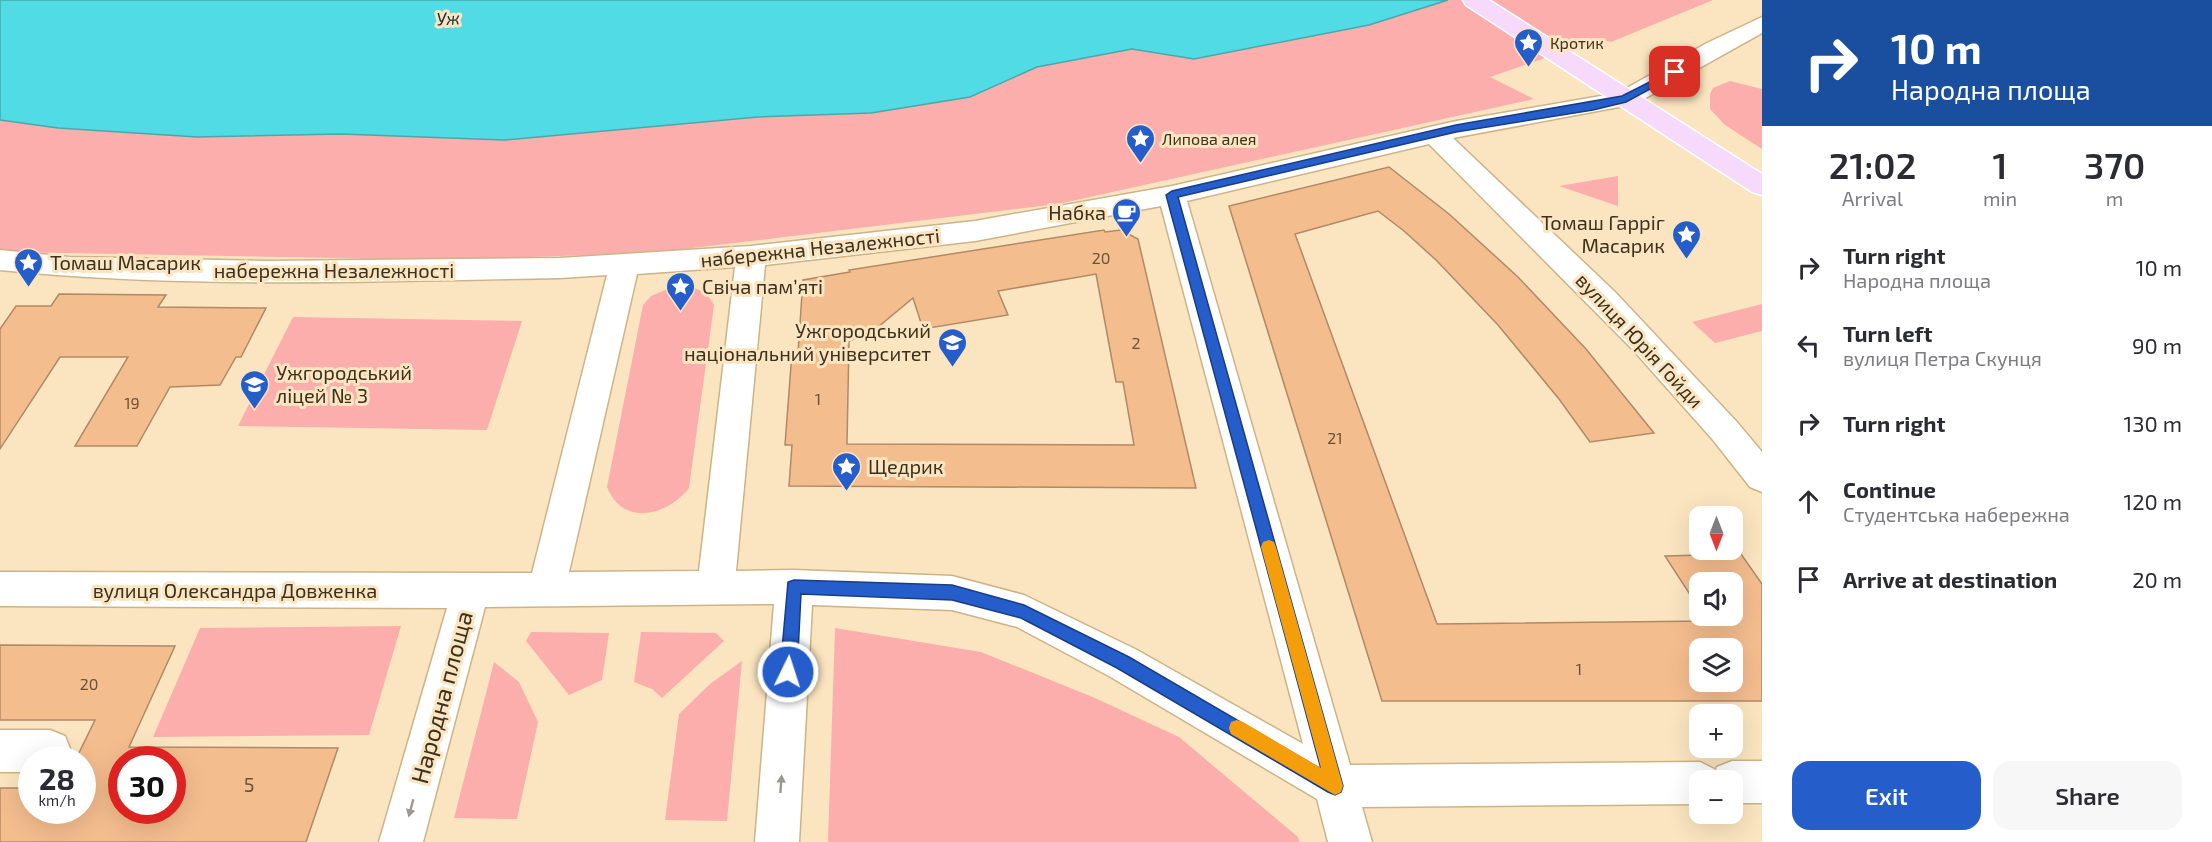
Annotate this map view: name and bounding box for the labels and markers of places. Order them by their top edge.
place icon: Кротик [1513,26,1545,68]
place label: Кротик [1550,33,1604,52]
pin [1649,46,1700,97]
place icon: Липова алея [1125,122,1157,164]
place label: Липова алея [1162,129,1257,148]
cafe icon: Набка [1111,196,1143,238]
place label: Набка [1048,200,1106,224]
place label: Томаш Гарріг Масарик [1541,210,1665,257]
place icon: Томаш Гарріг Масарик [1670,218,1702,260]
place icon: Томаш Масарик [13,246,45,288]
place label: Томаш Масарик [50,250,201,274]
place icon: Свіча памʼяті [665,270,697,312]
place label: Свіча памʼяті [702,274,823,298]
place label: Ужгородський національний університет [684,318,931,366]
school or university icon: Ужгородський національний університет [936,326,968,368]
place label: Ужгородський ліцей № 3 [276,360,412,407]
school or university icon: Ужгородський ліцей № 3 [239,368,271,410]
place icon: Щедрик [831,450,863,492]
place label: Щедрик [868,454,944,478]

